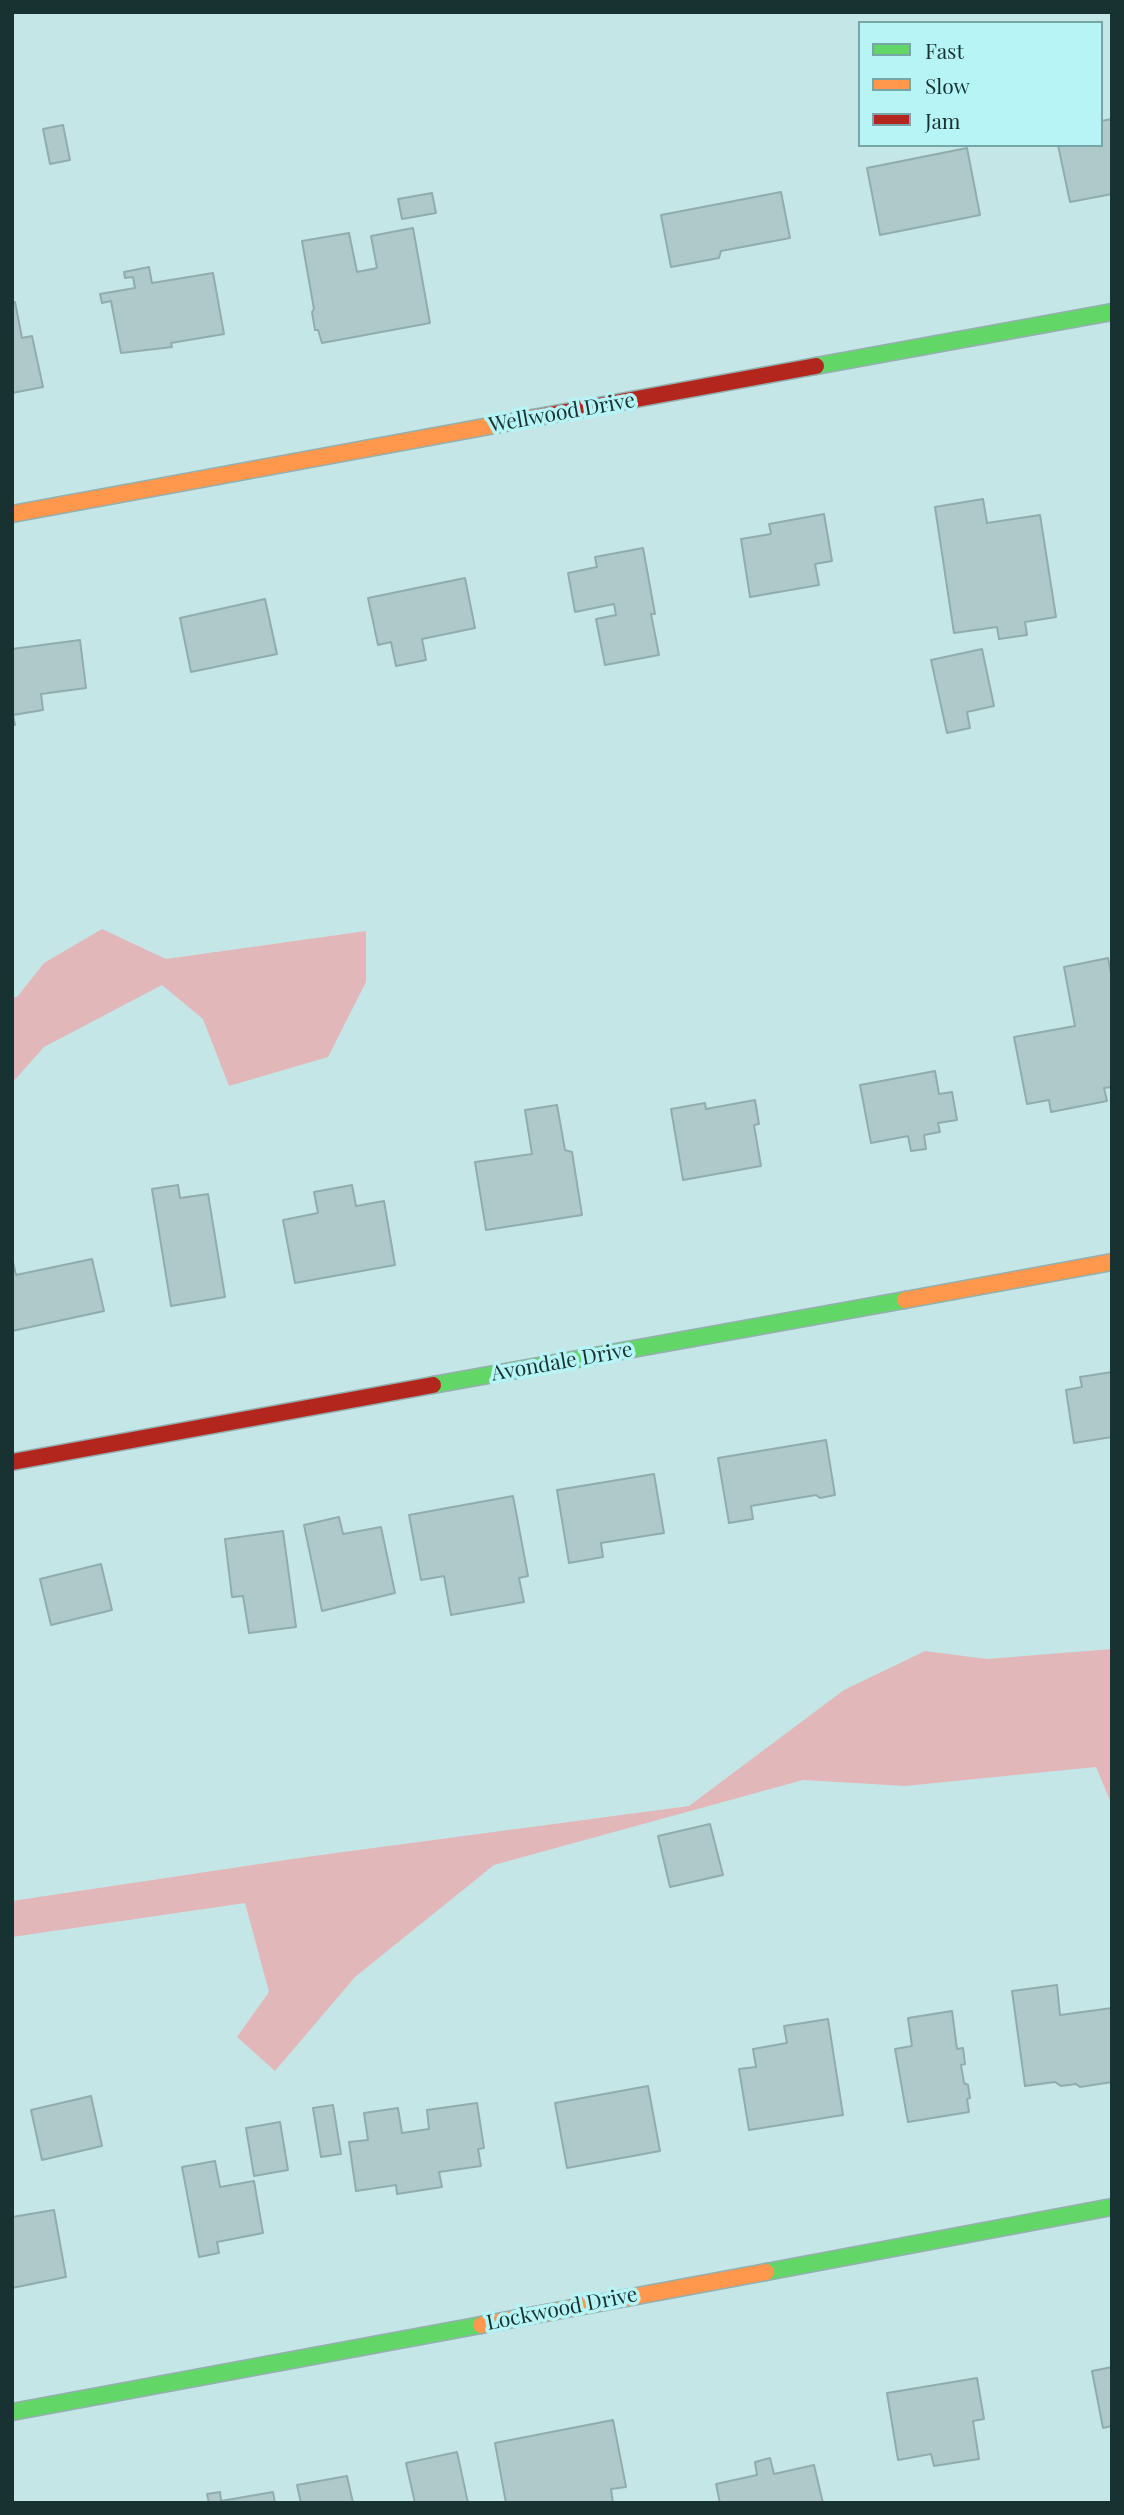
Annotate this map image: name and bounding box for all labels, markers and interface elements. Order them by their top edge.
legend [858,21,1103,147]
text: Fast [925,36,964,64]
text: Slow [925,71,970,99]
text: Jam [925,106,961,134]
street label: Wellwood Drive [487,388,637,438]
street label: Avondale Drive [489,1337,635,1387]
street label: Lockwood Drive [484,2282,640,2336]

